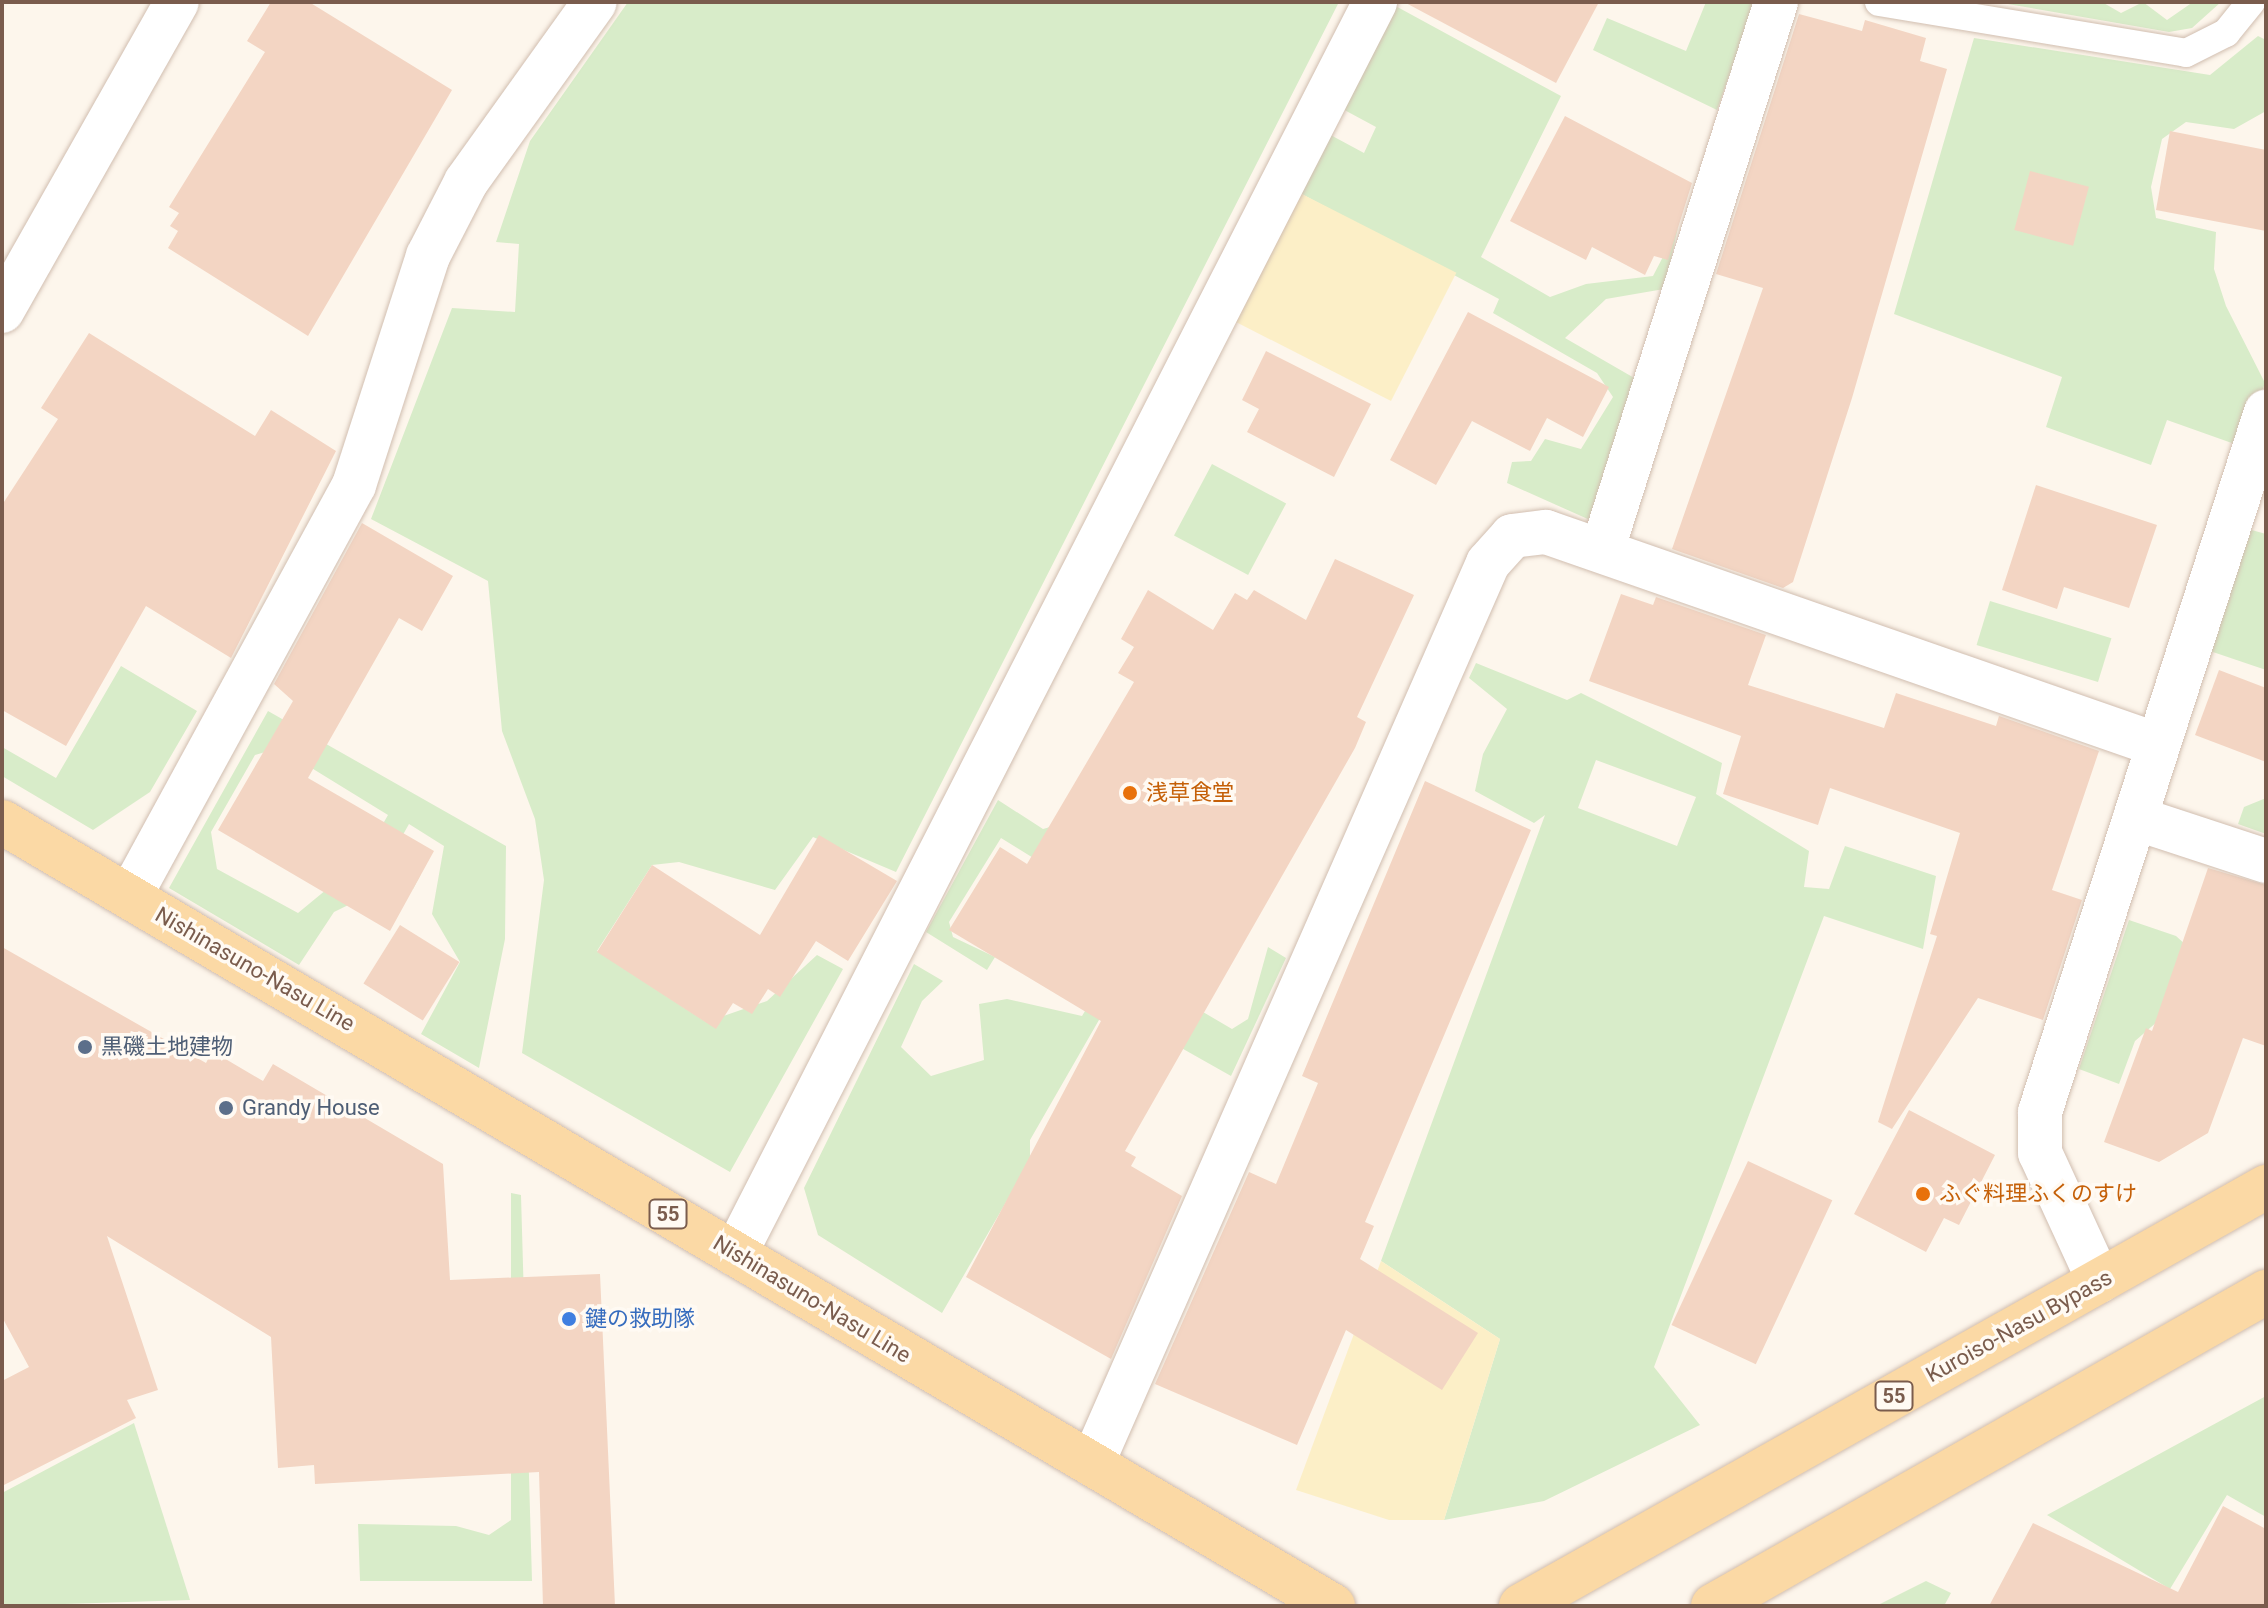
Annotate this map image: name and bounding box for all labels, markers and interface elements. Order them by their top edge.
place label: 浅草食堂 [1146,780,1234,806]
marker: 浅草食堂 [1121,784,1139,802]
street label: Nishinasuno-Nasu Line [151,901,359,1037]
place label: 黒磯土地建物 [101,1034,233,1060]
marker: 黒磯土地建物 [76,1038,94,1056]
place label: Grandy House [242,1095,380,1121]
marker: Grandy House [217,1099,235,1117]
place label: ふぐ料理ふくのすけ [1939,1181,2137,1207]
marker: ふぐ料理ふくのすけ [1914,1185,1932,1203]
road number: 55 [648,1198,688,1230]
street label: Nishinasuno-Nasu Line [708,1230,916,1368]
street label: Kuroiso-Nasu Bypass [1921,1264,2117,1388]
place label: 鍵の救助隊 [585,1306,695,1332]
marker: 鍵の救助隊 [560,1310,578,1328]
road number: 55 [1874,1380,1914,1412]

